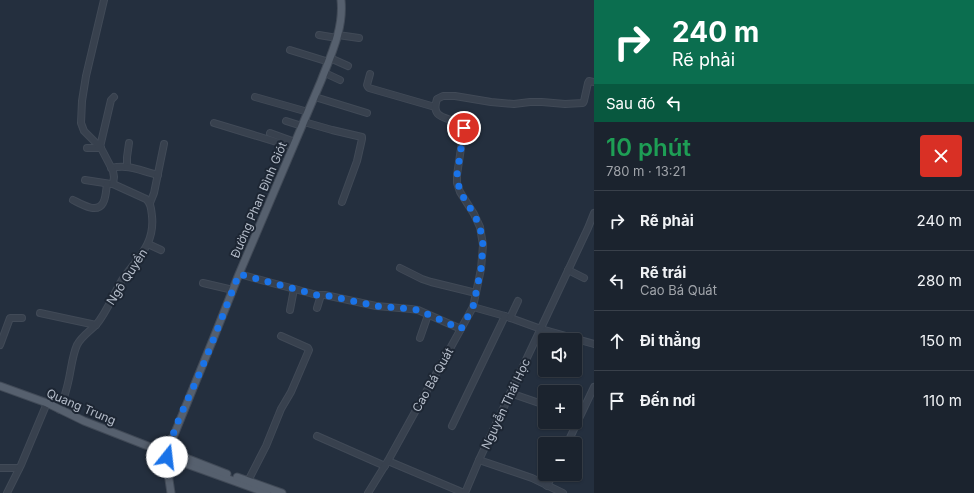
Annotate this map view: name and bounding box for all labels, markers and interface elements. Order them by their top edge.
text: 240 m [672,15,759,49]
icon: right [606,16,658,68]
text: Rẽ phải [672,49,735,70]
icon: left [663,92,685,114]
text: Sau đó [606,94,655,113]
pin [447,111,481,145]
icon: arrive [453,117,475,139]
text: 10 phút [606,133,691,162]
button: close [920,135,962,177]
street label: Đường Phan Đình Giót [227,139,290,260]
text: 780 m · 13:21 [606,163,686,179]
icon: right [606,210,628,232]
text: Rẽ phải [640,211,694,230]
text: 240 m [917,211,962,230]
street label: Ngô Quyền [103,246,150,308]
text: Rẽ trái [640,263,686,282]
icon: left [606,270,628,292]
text: 280 m [917,271,962,290]
text: Cao Bá Quát [640,282,717,298]
icon: ahead [606,330,628,352]
text: Đi thẳng [640,331,701,350]
text: 150 m [920,331,962,350]
map controls [538,333,582,481]
button: sound [538,333,582,377]
street label: Cao Bá Quát [409,345,456,414]
street label: Nguyễn Thái Học [478,356,533,452]
street label: Quang Trung [44,385,118,428]
button: + [538,385,582,429]
icon: arrive [606,390,628,412]
text: Đến nơi [640,391,695,410]
text: 110 m [923,391,962,410]
position arrow [146,436,188,478]
button: − [538,437,582,481]

